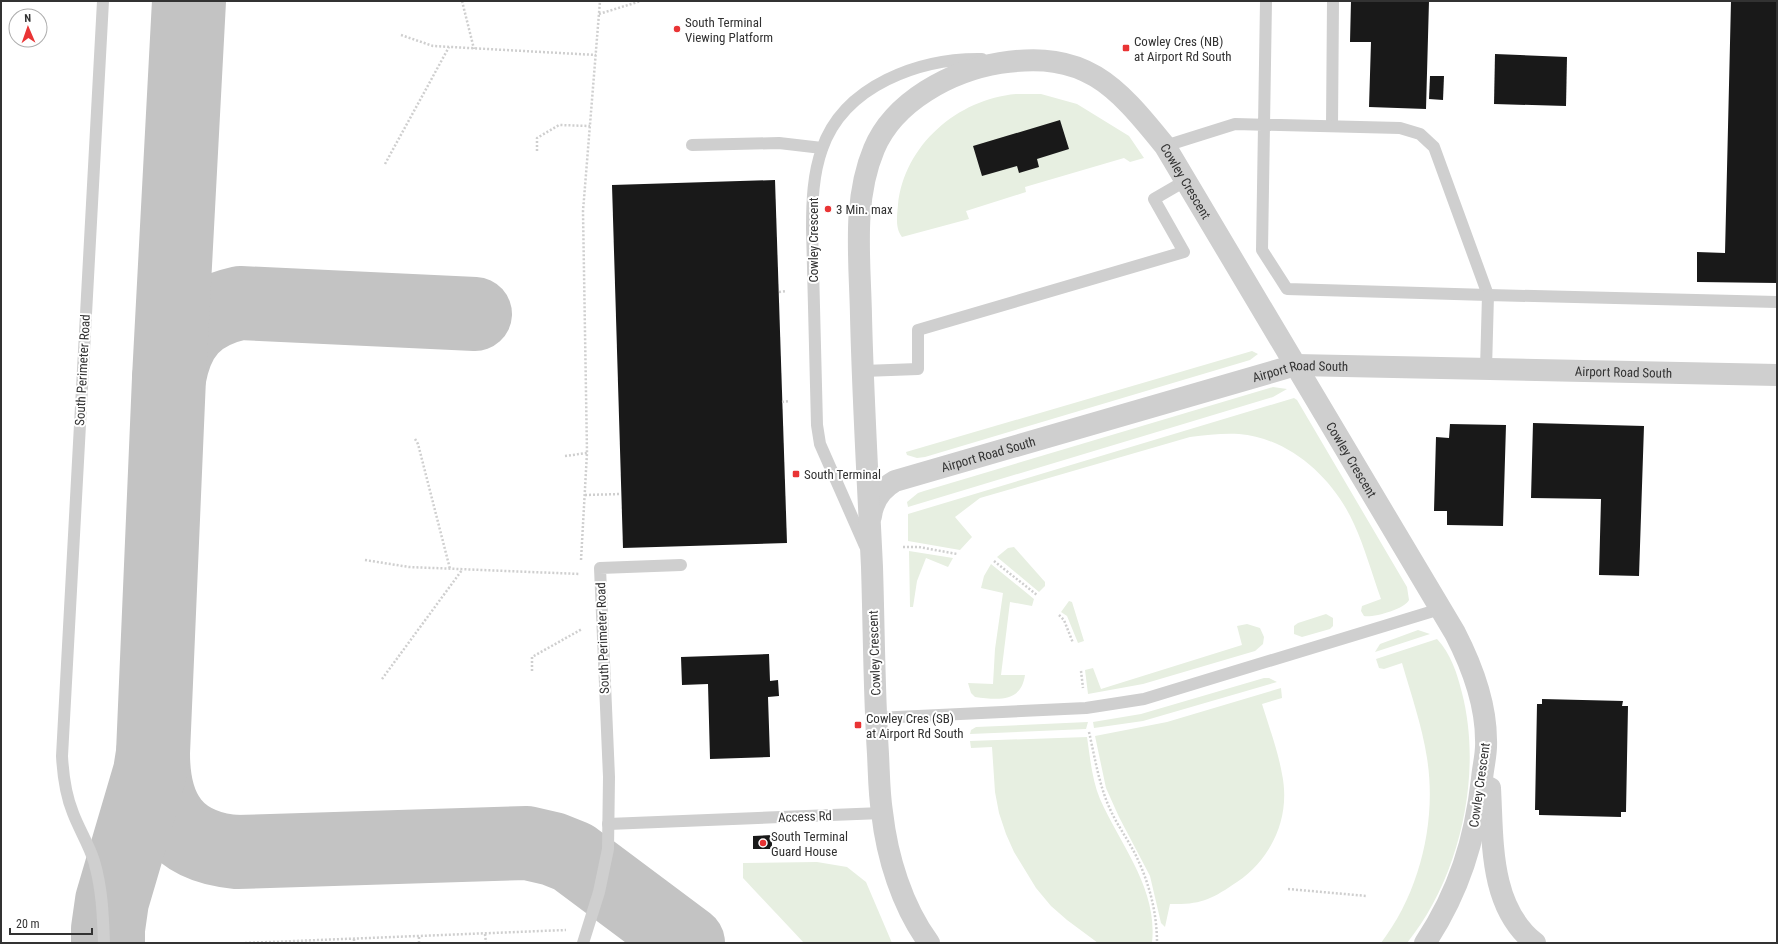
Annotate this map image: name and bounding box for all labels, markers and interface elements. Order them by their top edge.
north arrow [8,8,48,48]
text: N [24,12,32,25]
place label: South Terminal Viewing Platform [685,15,773,45]
marker: South Terminal Viewing Platform [672,24,682,34]
place label: Cowley Cres (NB) at Airport Rd South [1134,34,1232,64]
marker: Cowley Cres (NB) at Airport Rd South [1121,43,1131,53]
street label: Cowley Crescent [1157,141,1214,222]
street label: Cowley Crescent [806,197,821,283]
place label: 3 Min. max [836,202,893,217]
marker: 3 Min. max [823,204,833,214]
street label: South Perimeter Road [72,314,93,426]
street label: Airport Road South [1251,358,1348,385]
street label: Airport Road South [1575,364,1672,381]
street label: Cowley Crescent [1323,419,1380,500]
street label: Airport Road South [939,434,1037,475]
place label: South Terminal [804,467,881,482]
marker: South Terminal [791,469,801,479]
street label: South Perimeter Road [593,582,612,694]
street label: Cowley Crescent [866,610,883,696]
place label: Cowley Cres (SB) at Airport Rd South [866,711,964,741]
marker: Cowley Cres (SB) at Airport Rd South [853,720,863,730]
street label: Cowley Crescent [1466,742,1493,828]
street label: Access Rd [778,808,832,825]
place label: South Terminal Guard House [771,829,848,859]
marker: South Terminal Guard House [758,838,768,848]
scale bar [10,910,92,936]
text: 20 m [16,917,40,931]

